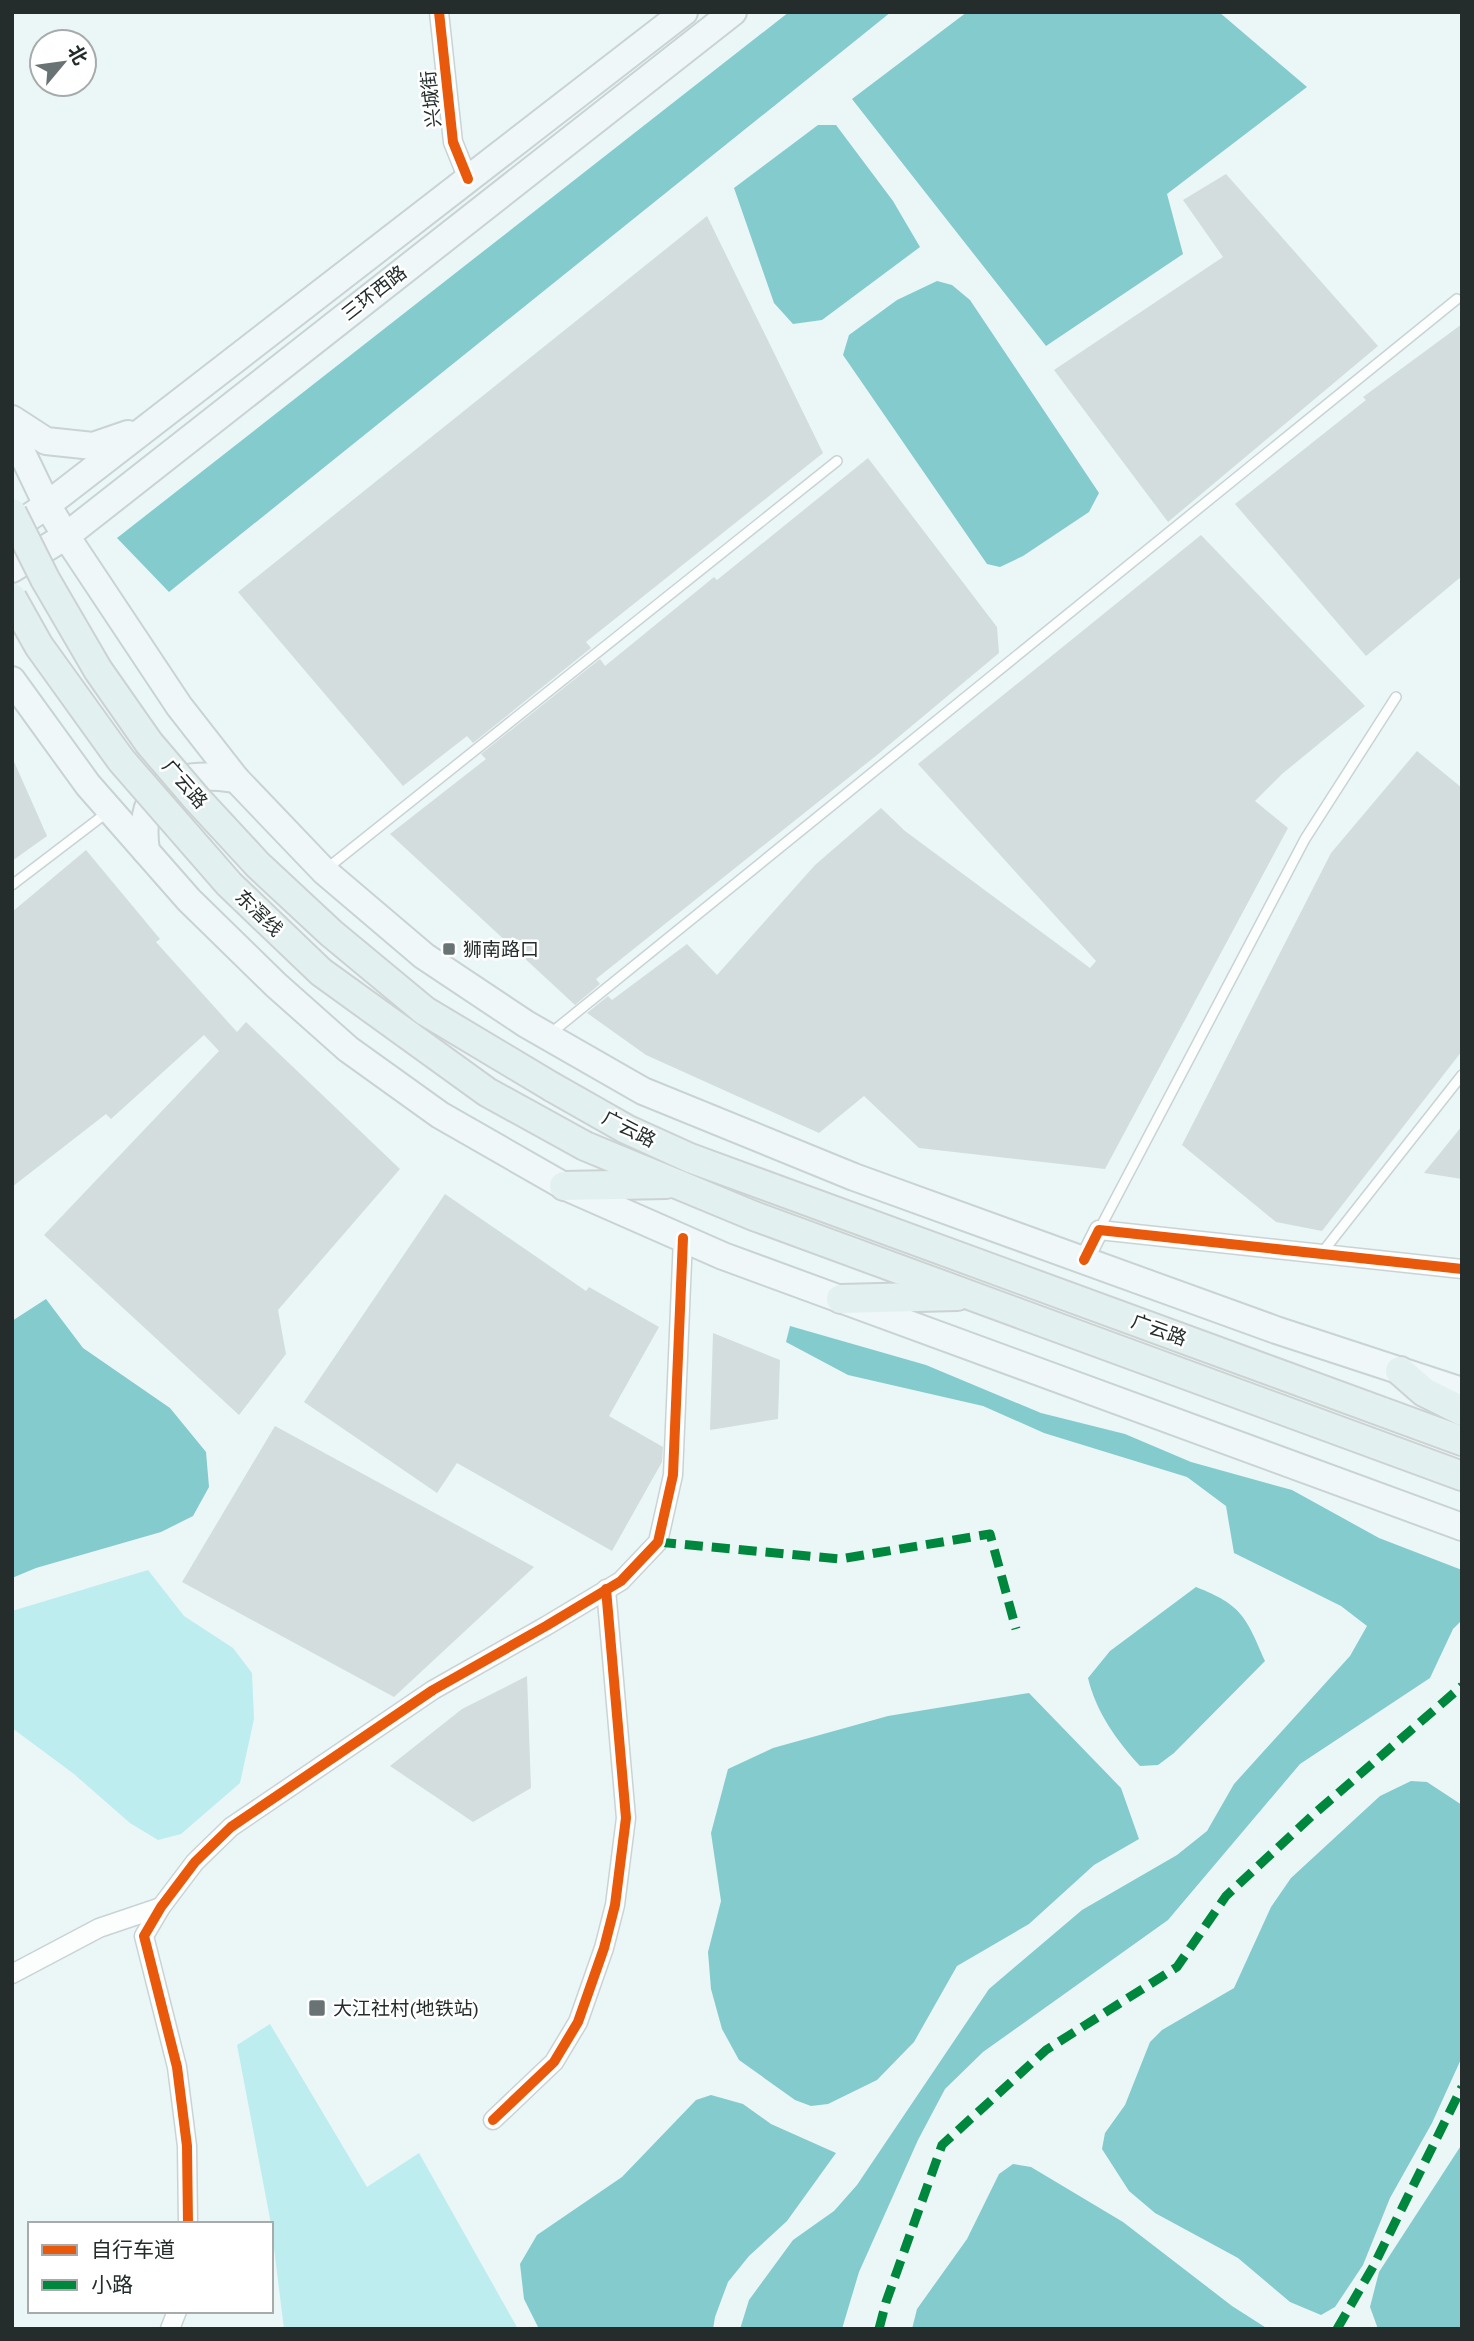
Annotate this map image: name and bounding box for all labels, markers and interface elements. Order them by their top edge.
north arrow [28,28,98,98]
text: 北 [64,42,91,68]
street label: 兴城街 [418,70,444,128]
street label: 三环西路 [338,261,410,325]
street label: 广云路 [158,756,212,812]
street label: 东滘线 [231,886,287,940]
place label: 狮南路口 [463,939,539,960]
marker: 狮南路口 [441,941,457,957]
street label: 广云路 [599,1107,659,1151]
street label: 广云路 [1129,1310,1189,1350]
marker: 大江社村(地铁站) [307,1998,327,2018]
place label: 大江社村(地铁站) [333,1998,479,2020]
legend [28,2222,273,2313]
text: 自行车道 [91,2238,175,2262]
text: 小路 [91,2273,133,2297]

